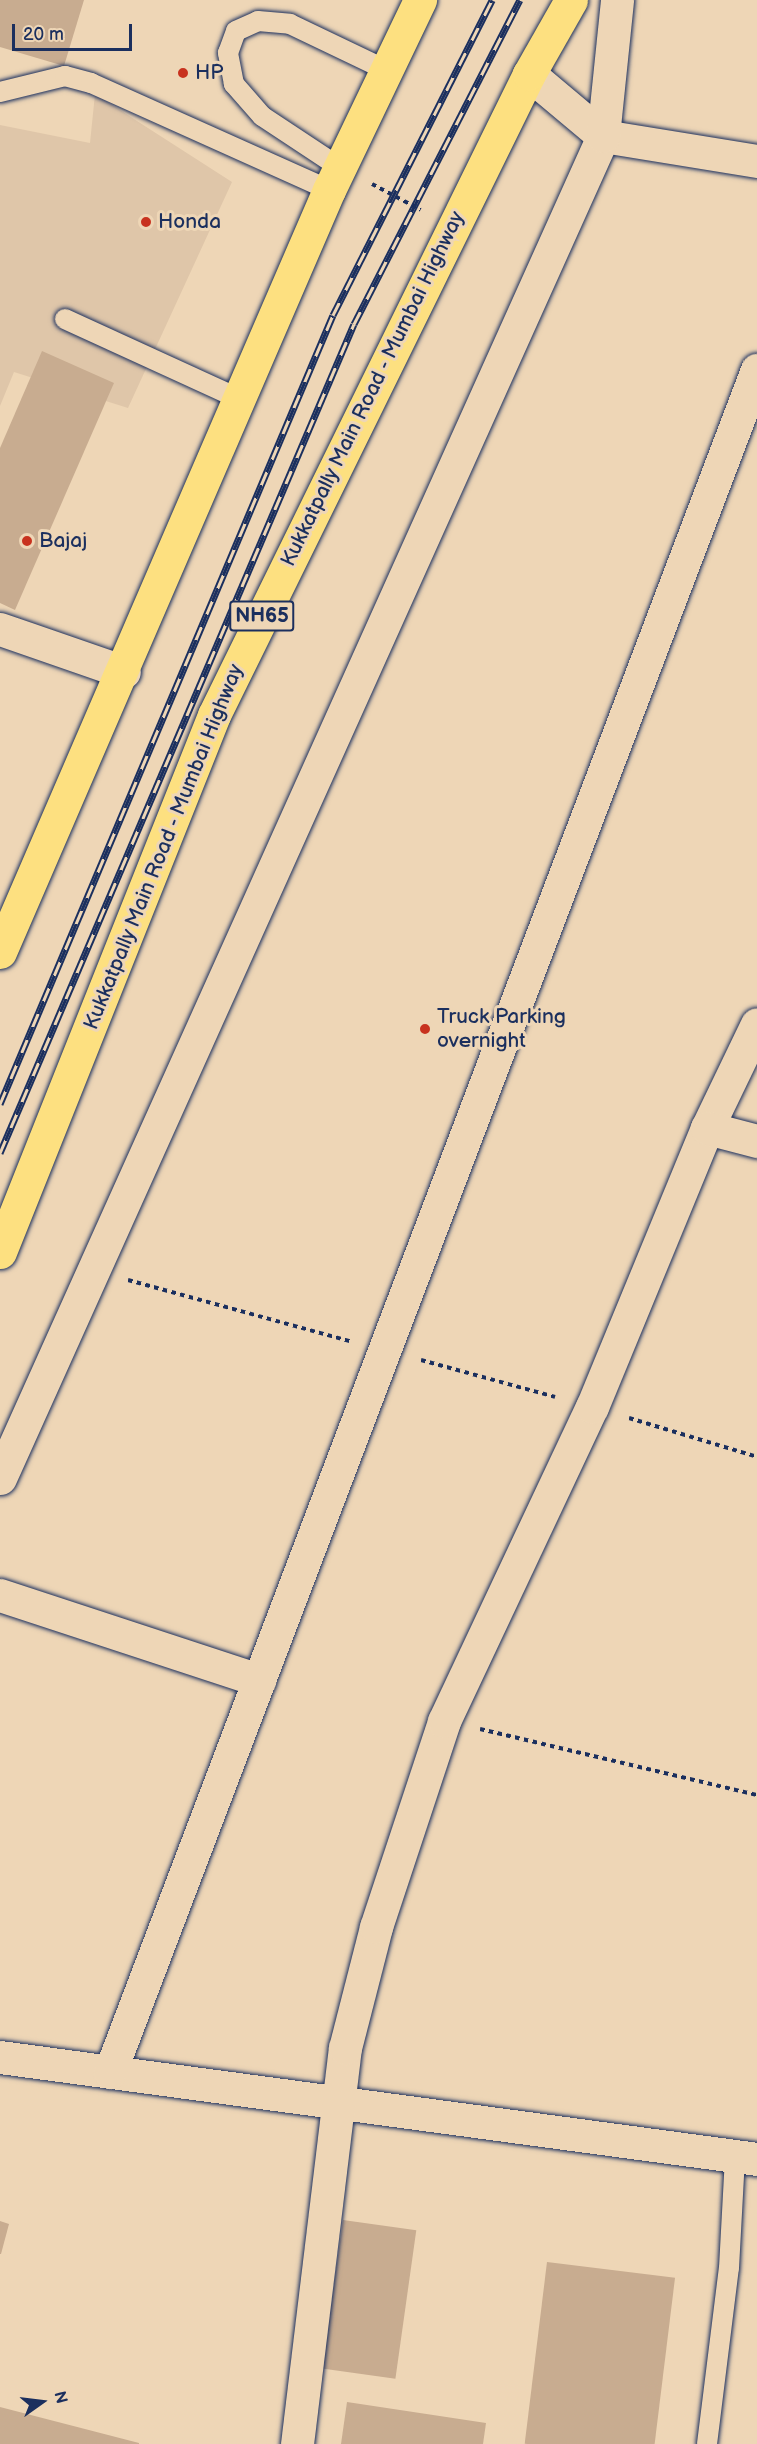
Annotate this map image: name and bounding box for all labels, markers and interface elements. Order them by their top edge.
scale bar [15,12,135,50]
text: 20 m [23,24,64,45]
place label: HP [195,60,224,86]
marker: HP [176,66,190,80]
street label: Kukkatpally Main Road - Mumbai Highway [275,206,471,572]
place label: Honda [158,209,221,235]
marker: Honda [139,215,153,229]
place label: Bajaj [39,528,87,554]
marker: Bajaj [20,534,34,548]
road number: NH65 [229,599,295,633]
street label: Kukkatpally Main Road - Mumbai Highway [78,659,250,1035]
place label: Truck Parking overnight [437,1004,566,1054]
marker: Truck Parking overnight [418,1022,432,1036]
north arrow [12,2372,72,2432]
text: N [49,2389,71,2406]

